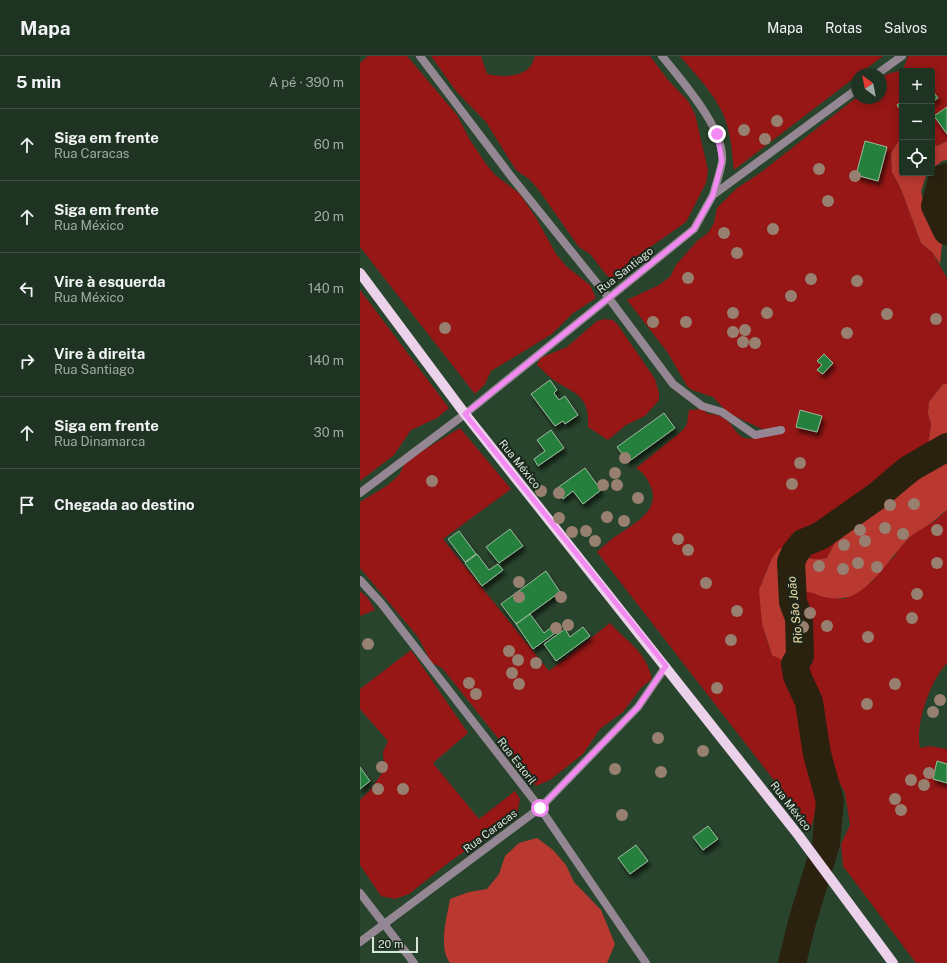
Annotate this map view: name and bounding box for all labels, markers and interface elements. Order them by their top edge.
text: Mapa [20,17,70,39]
text: Mapa [767,20,803,36]
text: Rotas [825,20,862,36]
text: Salvos [884,20,927,36]
north arrow [851,68,887,104]
map controls [899,68,935,176]
button: + [899,68,935,104]
text: 5 min [16,72,61,92]
text: A pé · 390 m [269,75,344,90]
button: − [899,104,935,140]
route end [708,125,726,143]
text: Siga em frente [54,129,159,146]
icon: ahead [16,134,38,156]
text: 60 m [314,137,344,152]
button: locate [899,140,935,176]
text: Rua Caracas [54,146,129,161]
text: Siga em frente [54,201,159,218]
icon: ahead [16,206,38,228]
text: 20 m [314,209,344,224]
text: Rua México [54,218,124,233]
street label: Rua Santiago [595,244,655,296]
text: Vire à esquerda [54,273,166,290]
icon: left [16,278,38,300]
text: 140 m [308,281,344,296]
text: Rua México [54,290,124,305]
text: Vire à direita [54,345,145,362]
icon: right [16,350,38,372]
text: 140 m [308,353,344,368]
text: Rua Santiago [54,362,134,377]
text: Siga em frente [54,417,159,434]
icon: ahead [16,422,38,444]
text: 30 m [314,425,344,440]
text: Rua Dinamarca [54,434,145,449]
street label: Rua México [497,437,543,491]
icon: arrive [16,494,38,516]
text: Chegada ao destino [54,496,195,513]
water label: Rio São João [784,575,806,644]
street label: Rua Estoril [495,735,539,787]
street label: Rua México [768,779,814,833]
route start [531,799,549,817]
street label: Rua Caracas [461,807,519,855]
scale bar [372,935,418,954]
text: 20 m [378,938,403,950]

